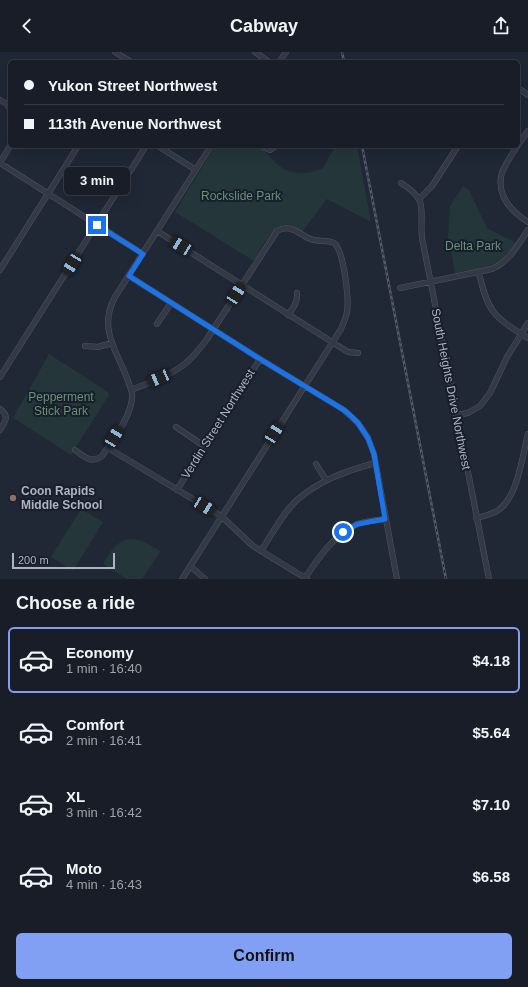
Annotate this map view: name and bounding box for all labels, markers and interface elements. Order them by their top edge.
icon: back [16,15,38,37]
icon: share [490,15,512,37]
text: Cabway [230,16,298,36]
text: Yukon Street Northwest [48,77,217,94]
text: 113th Avenue Northwest [48,115,221,132]
callout: 3 min [64,167,130,195]
text: 3 min [80,173,114,188]
park label: Rockslide Park [201,189,282,203]
route end [88,216,106,234]
car [168,235,194,257]
park label: Delta Park [445,239,502,253]
car [61,251,83,277]
car [224,281,248,307]
street label: South Heights Drive Northwest [428,307,474,472]
street label: Verdin Street Northwest [178,366,258,481]
car [146,368,172,388]
park label: Pepperment Stick Park [28,390,94,418]
car [263,420,285,446]
car [103,424,125,450]
place label: Coon Rapids Middle School [21,484,102,512]
marker: Coon Rapids Middle School [8,493,18,503]
car [191,495,217,517]
route start [334,523,352,541]
scale bar [12,551,115,570]
text: 200 m [18,554,49,566]
text: Choose a ride [16,593,135,613]
icon: car [18,642,54,678]
text: Economy [66,644,134,661]
text: $4.18 [472,652,510,669]
text: 1 min · 16:40 [66,661,142,676]
icon: car [18,714,54,750]
text: Comfort [66,716,124,733]
text: $5.64 [472,724,510,741]
text: 2 min · 16:41 [66,733,142,748]
icon: car [18,786,54,822]
text: XL [66,788,85,805]
text: $7.10 [472,796,510,813]
text: 3 min · 16:42 [66,805,142,820]
icon: car [18,858,54,894]
text: Moto [66,860,102,877]
text: $6.58 [472,868,510,885]
text: 4 min · 16:43 [66,877,142,892]
button: Confirm [16,933,512,979]

